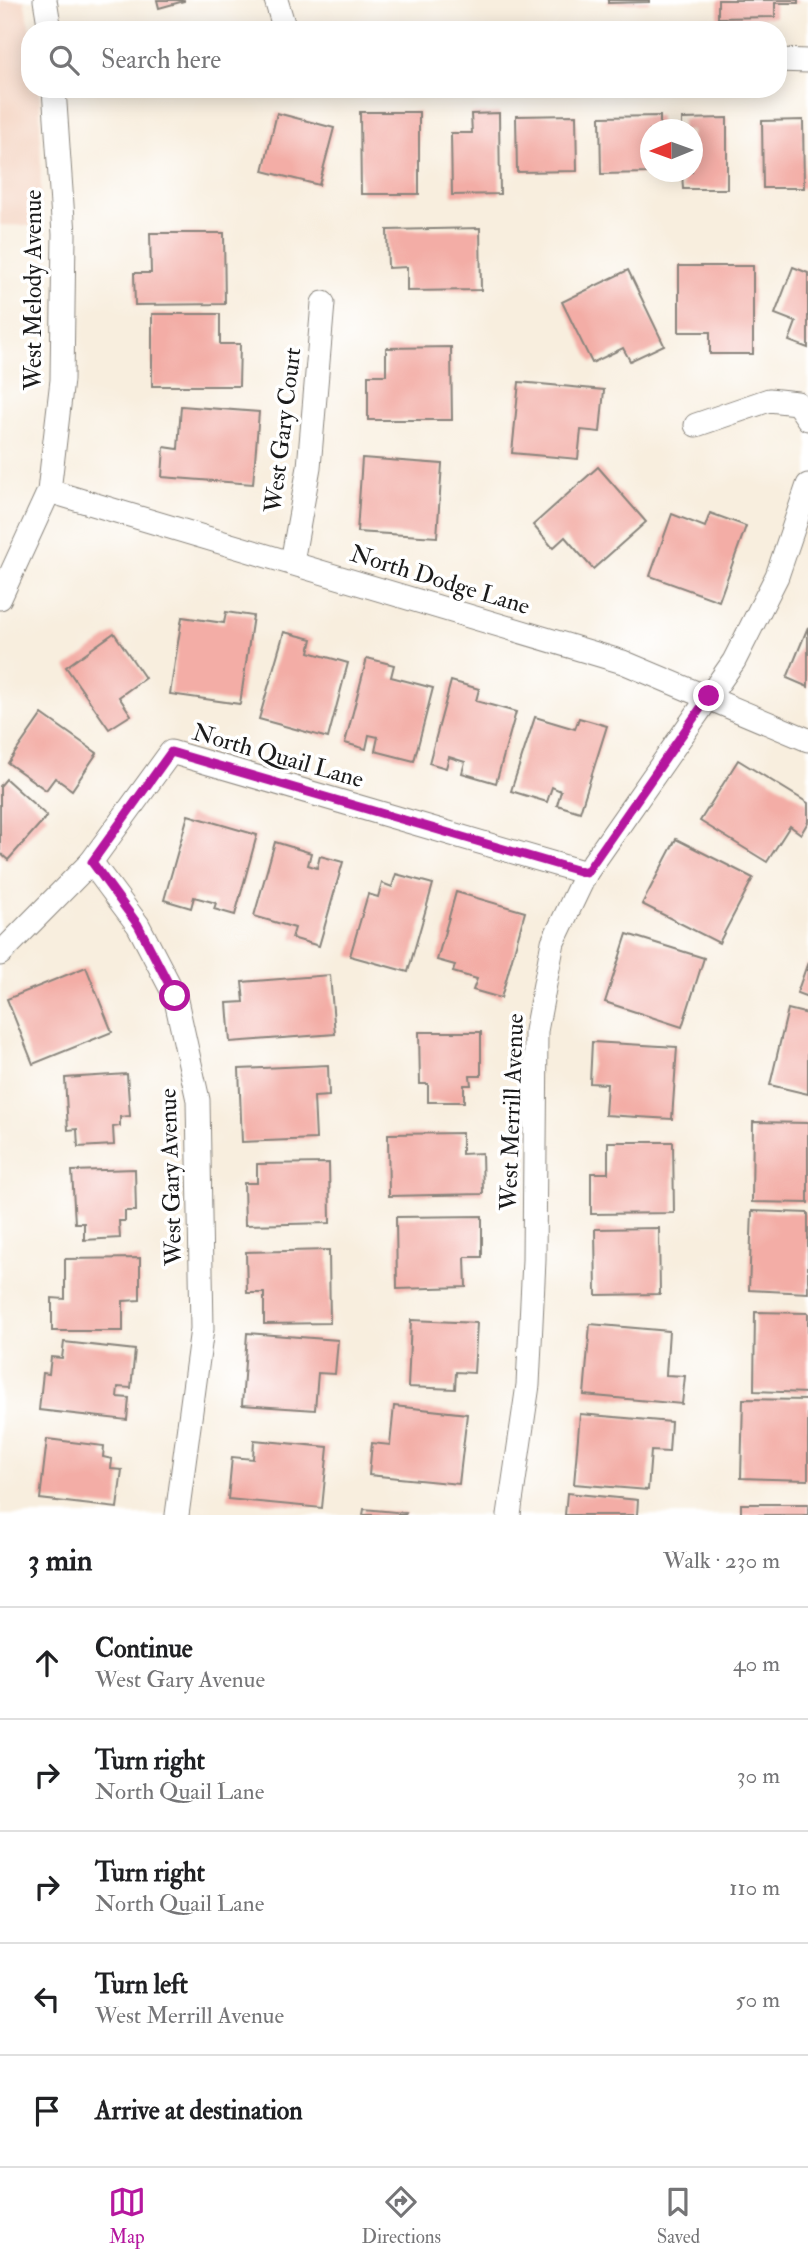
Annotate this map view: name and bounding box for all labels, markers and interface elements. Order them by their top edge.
search box [21,21,787,98]
icon: search [45,41,83,79]
text: Search here [101,44,221,76]
north arrow [640,119,703,182]
street label: West Melody Avenue [18,190,49,391]
street label: West Gary Court [257,345,309,515]
street label: North Dodge Lane [346,538,534,622]
route end [693,680,724,711]
street label: North Quail Lane [189,717,367,795]
route start [159,980,190,1011]
street label: West Merrill Avenue [493,1013,531,1212]
street label: West Gary Avenue [152,1088,190,1267]
text: 3 min [28,1542,93,1579]
text: Walk · 230 m [663,1546,780,1575]
text: Continue [95,1633,193,1665]
icon: ahead [28,1644,66,1682]
text: 40 m [733,1649,780,1678]
text: West Gary Avenue [95,1665,265,1694]
text: Turn right [95,1745,205,1777]
icon: right [28,1756,66,1794]
text: 30 m [737,1761,780,1790]
text: North Quail Lane [95,1777,264,1806]
text: Turn right [95,1857,205,1889]
icon: right [28,1868,66,1906]
text: 110 m [729,1873,780,1902]
text: North Quail Lane [95,1889,264,1918]
text: Turn left [95,1969,188,2001]
icon: left [28,1980,66,2018]
text: 50 m [736,1985,780,2014]
text: West Merrill Avenue [95,2001,284,2030]
icon: arrive [28,2092,66,2130]
text: Arrive at destination [95,2095,303,2127]
tab: Map [108,2183,146,2249]
tab: Directions [361,2183,441,2249]
tab: Saved [657,2183,700,2249]

